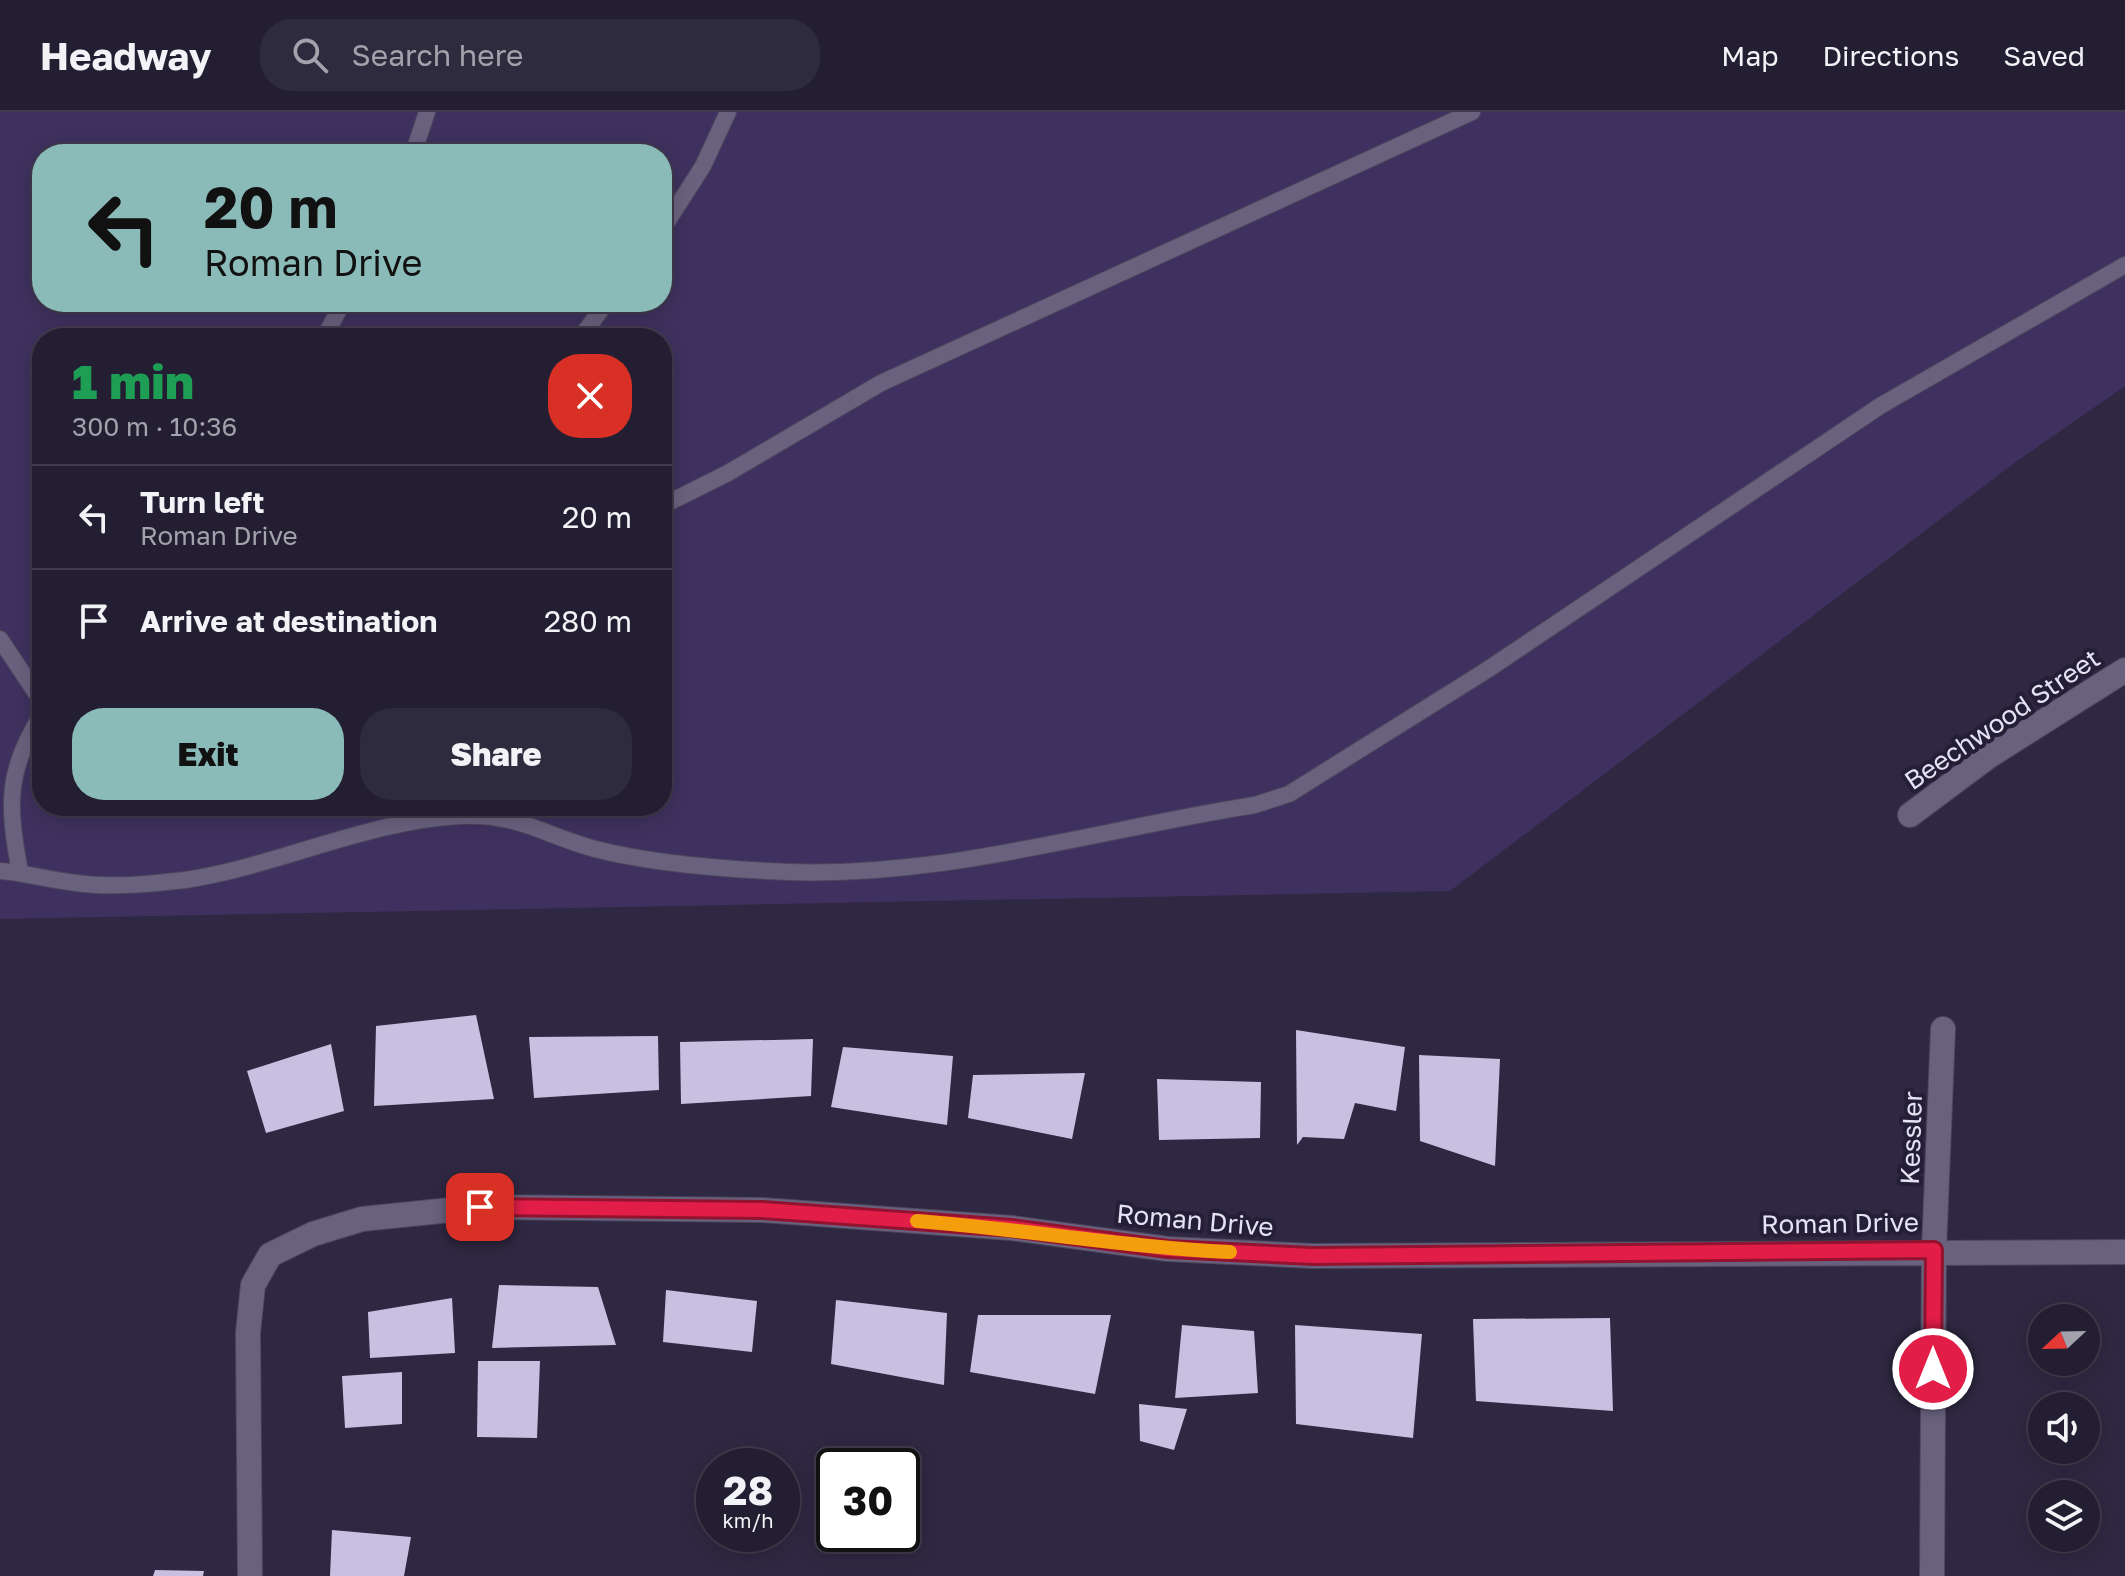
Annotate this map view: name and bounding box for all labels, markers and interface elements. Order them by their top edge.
search box [260,19,820,91]
text: Headway [40,33,212,78]
icon: search [288,33,332,77]
text: Search here [352,37,523,73]
text: Map [1721,39,1778,72]
text: Directions [1822,39,1959,72]
text: Saved [2003,39,2085,72]
text: 20 m [204,173,338,240]
icon: left [72,176,176,280]
text: Roman Drive [204,241,422,284]
text: 1 min [72,352,194,410]
button: close [548,354,632,438]
text: 300 m · 10:36 [72,411,237,442]
text: Turn left [140,484,265,520]
icon: left [72,495,116,539]
text: 20 m [562,499,632,535]
text: Roman Drive [140,520,298,551]
icon: arrive [72,599,116,643]
text: Arrive at destination [140,603,437,639]
text: 280 m [544,603,632,639]
street label: Beechwood Street [1898,642,2106,796]
button: Exit [72,708,344,800]
button: Share [360,708,632,800]
street label: Kessler [1894,1091,1928,1185]
pin [446,1173,514,1241]
icon: arrive [458,1185,502,1229]
street label: Roman Drive [1115,1198,1275,1242]
street label: Roman Drive [1761,1206,1919,1240]
north arrow [2028,1304,2100,1376]
map controls [2028,1304,2100,1552]
position arrow [1891,1327,1975,1411]
button: sound [2028,1392,2100,1464]
speed limit sign: 30 [816,1448,920,1552]
text: 28 [723,1466,773,1514]
button: layers [2028,1480,2100,1552]
text: km/h [723,1508,773,1532]

